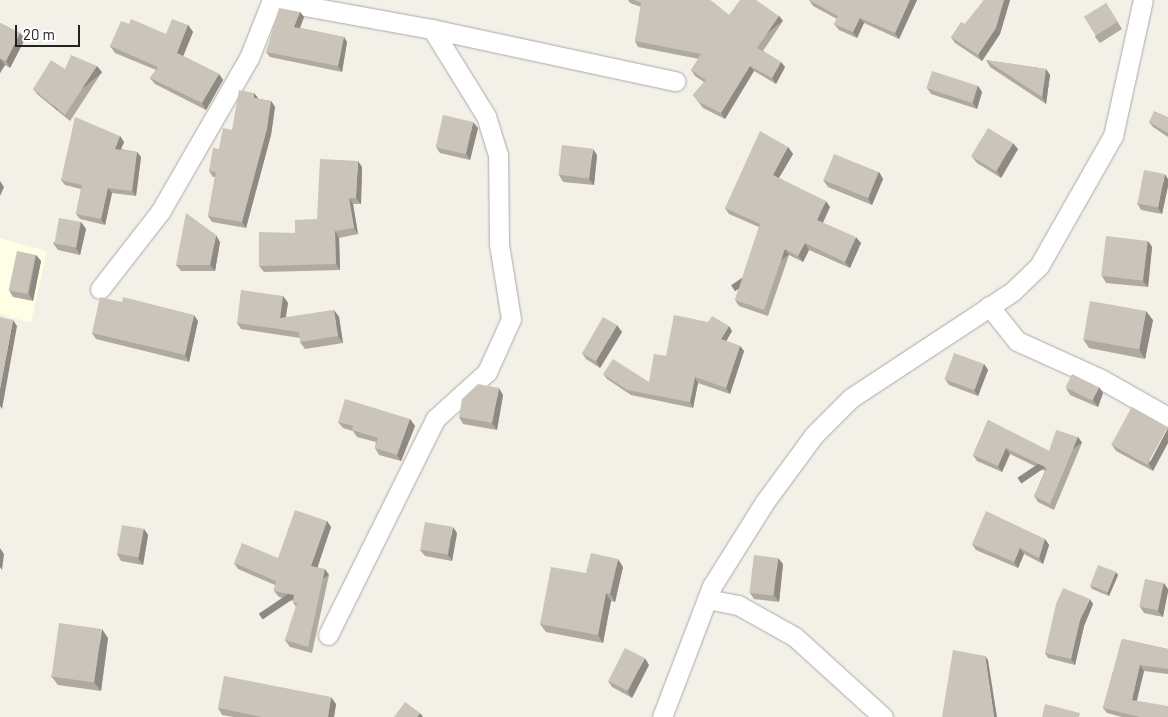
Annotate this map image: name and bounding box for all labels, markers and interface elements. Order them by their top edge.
scale bar [18,15,82,47]
text: 20 m [23,25,55,43]

